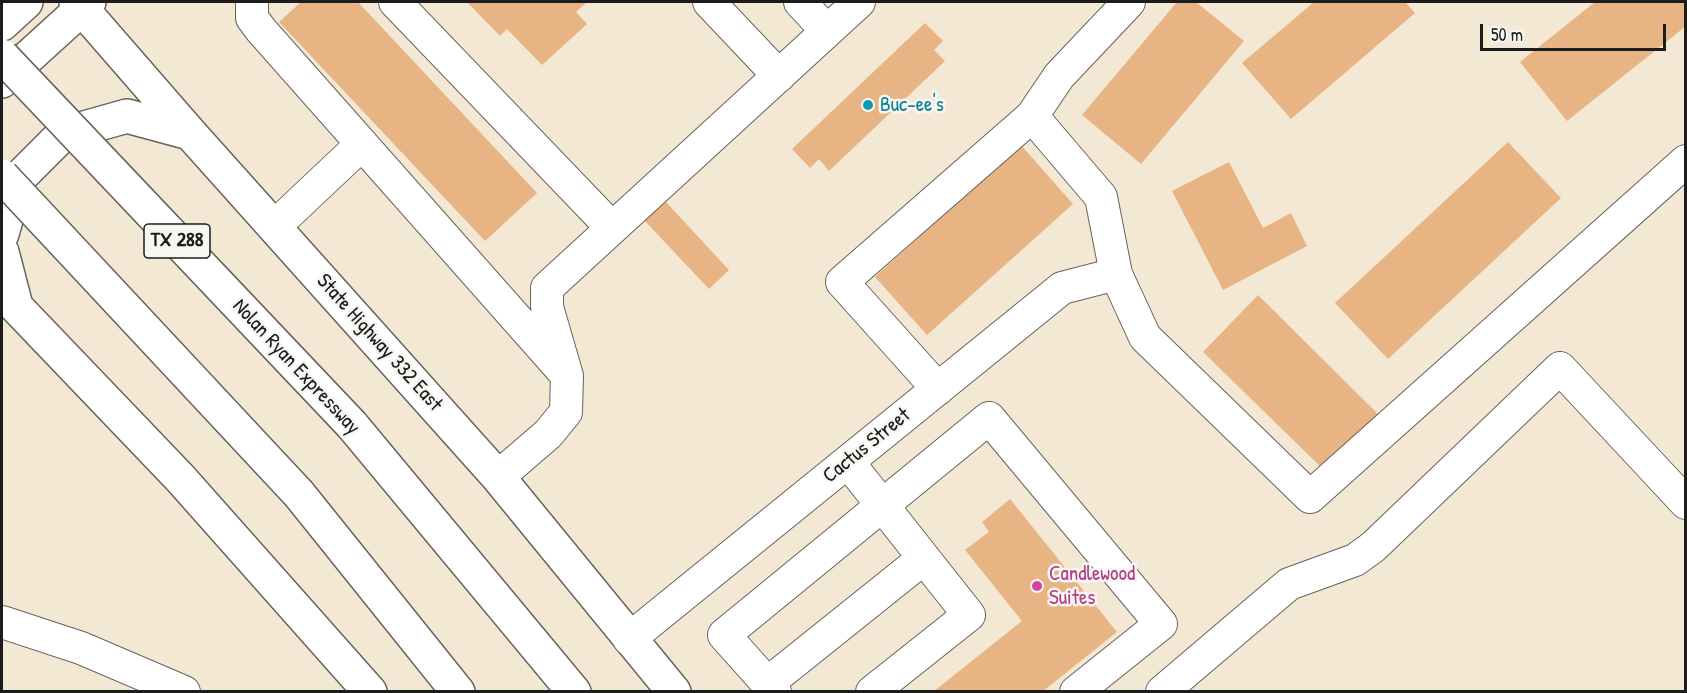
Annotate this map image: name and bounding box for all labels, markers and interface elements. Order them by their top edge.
scale bar [1483,12,1669,50]
text: 50 m [1491,22,1523,47]
place label: Buc-ee's [880,92,944,118]
marker: Buc-ee's [861,98,875,112]
road number: TX 288 [144,224,210,258]
street label: State Highway 332 East [311,269,447,417]
street label: Nolan Ryan Expressway [227,294,365,440]
street label: Cactus Street [818,403,916,489]
place label: Candlewood Suites [1049,561,1135,611]
marker: Candlewood Suites [1030,579,1044,593]

